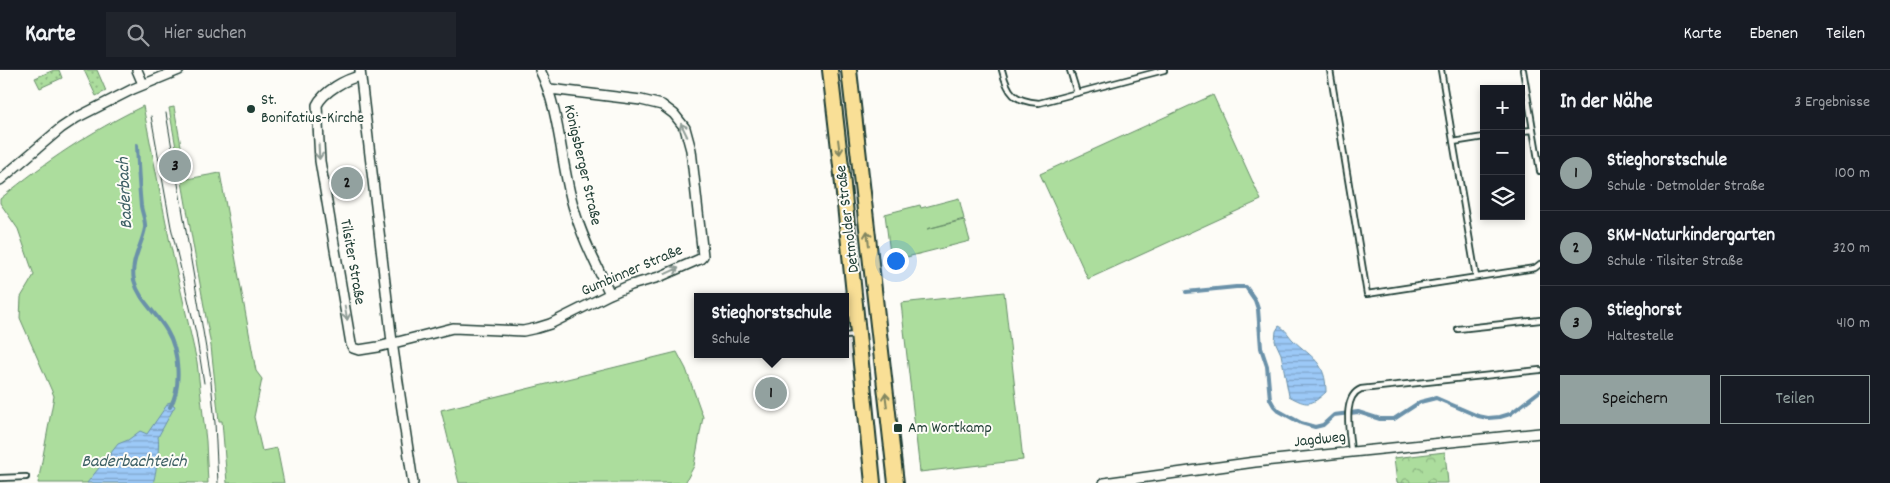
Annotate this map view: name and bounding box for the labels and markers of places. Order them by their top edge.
place label: St. Bonifatius-Kirche [261,89,364,130]
marker: St. Bonifatius-Kirche [245,103,257,115]
pin: 3 [159,147,191,185]
pin: 2 [331,164,363,202]
pin: 1 [755,374,787,412]
place label: Am Wortkamp [908,417,992,440]
marker: Am Wortkamp [892,422,904,434]

